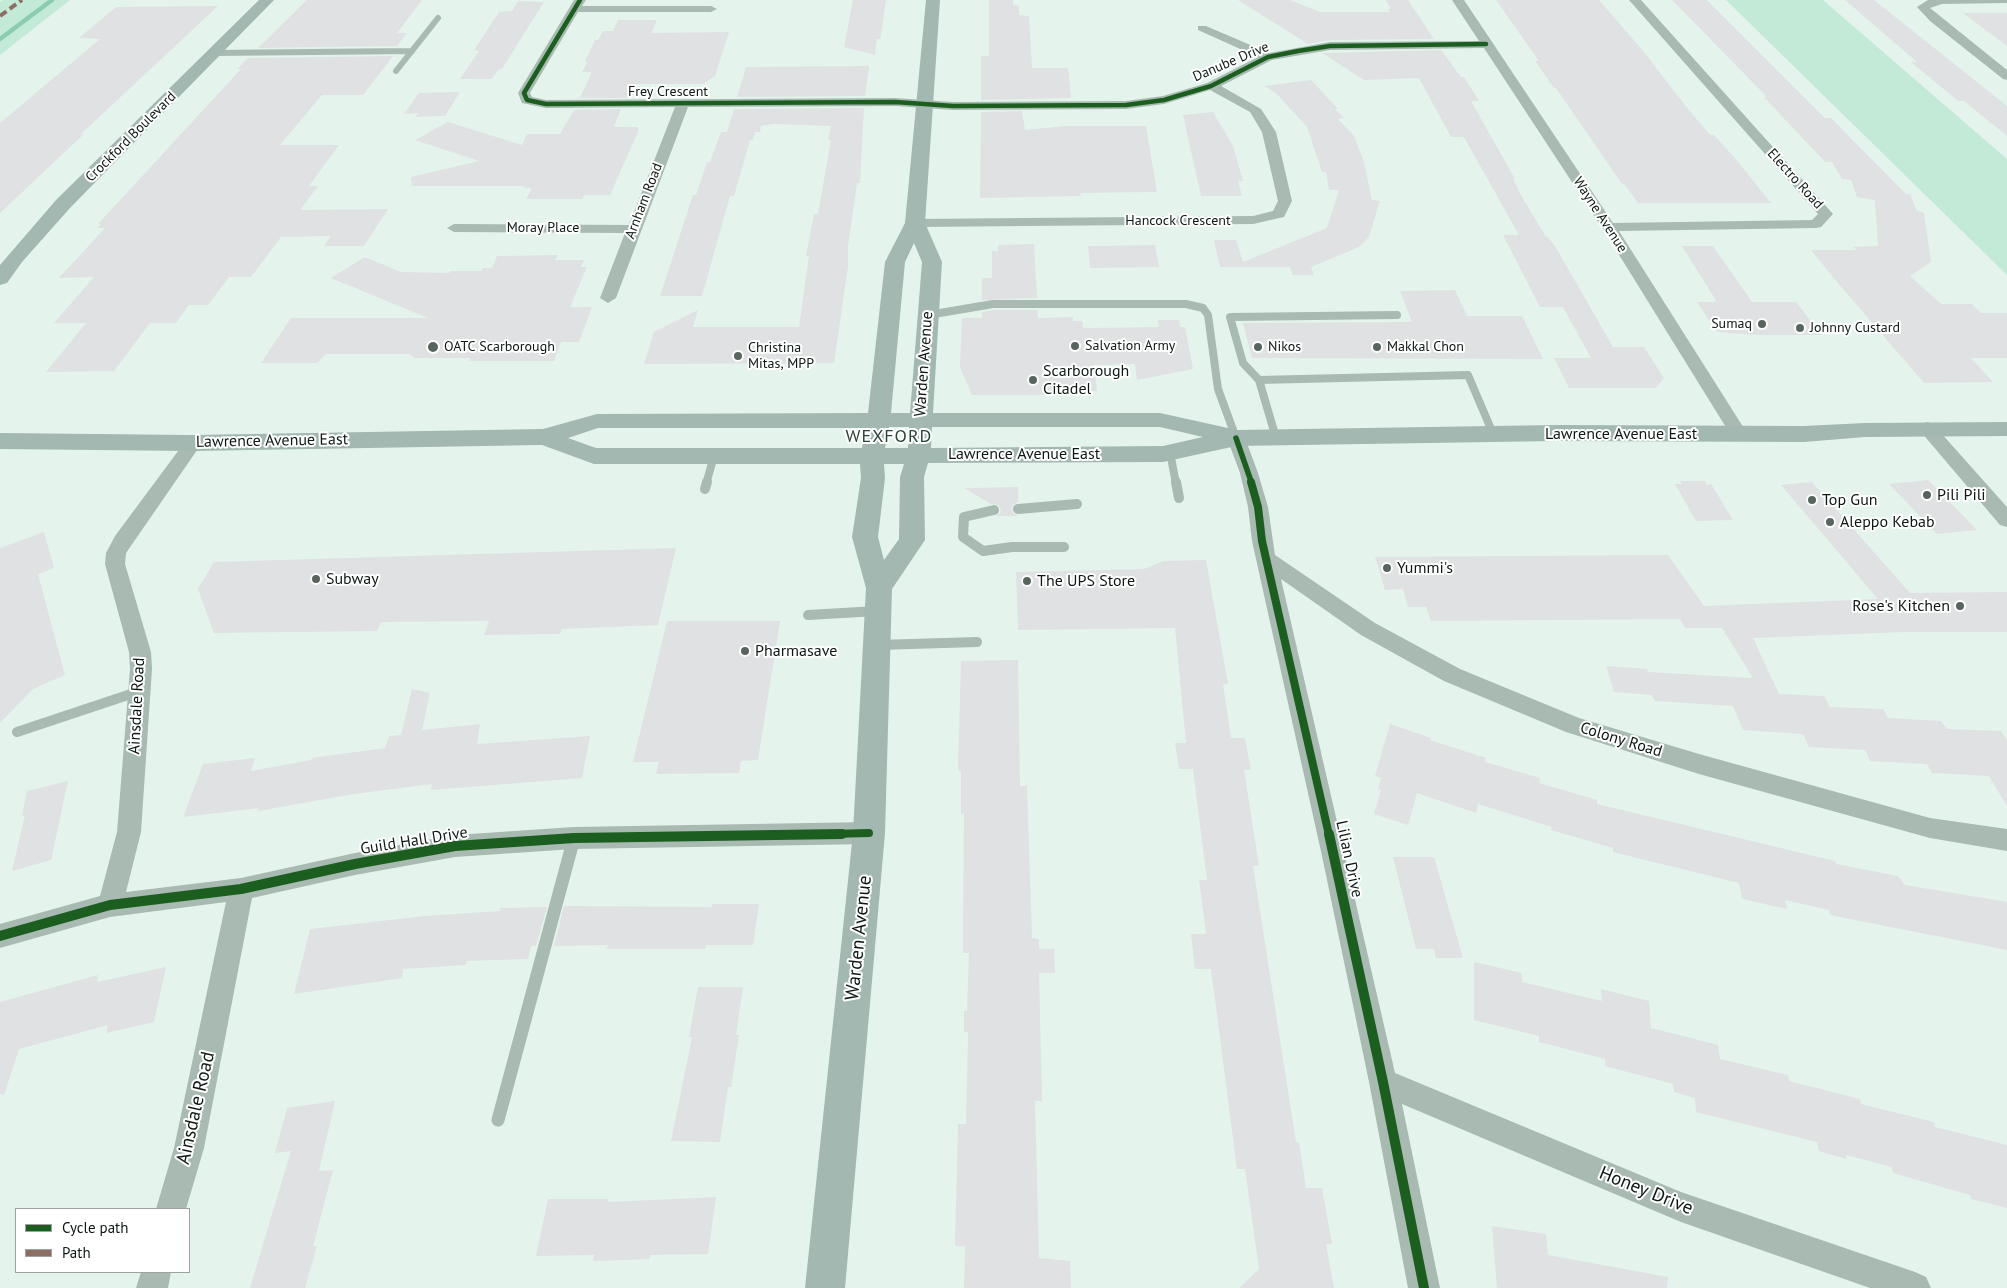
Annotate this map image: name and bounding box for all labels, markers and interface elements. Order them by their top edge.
street label: Danube Drive [1190,38,1272,86]
street label: Frey Crescent [628,84,708,100]
street label: Crockford Boulevard [82,88,180,186]
street label: Electro Road [1764,145,1826,213]
street label: Arnham Road [622,161,666,241]
street label: Wayne Avenue [1569,174,1631,256]
street label: Hancock Crescent [1125,213,1231,229]
street label: Moray Place [507,220,579,236]
street label: Warden Avenue [911,311,937,417]
place label: Sumaq [1711,316,1752,332]
marker: Sumaq [1756,318,1768,330]
place label: Johnny Custard [1810,320,1900,336]
marker: Johnny Custard [1794,322,1806,334]
place label: Salvation Army [1085,338,1175,354]
place label: OATC Scarborough [444,339,555,355]
place label: Nikos [1268,339,1301,355]
place label: Makkal Chon [1387,339,1464,355]
marker: OATC Scarborough [426,340,440,354]
place label: Christina Mitas, MPP [748,340,814,372]
marker: Salvation Army [1069,340,1081,352]
marker: Nikos [1252,341,1264,353]
marker: Makkal Chon [1371,341,1383,353]
marker: Christina Mitas, MPP [732,350,744,362]
place label: Scarborough Citadel [1043,361,1129,399]
marker: Scarborough Citadel [1027,374,1039,386]
street label: Lawrence Avenue East [1545,424,1697,444]
district label: WEXFORD [845,426,933,448]
street label: Lawrence Avenue East [196,430,348,452]
street label: Lawrence Avenue East [948,444,1100,464]
place label: Pili Pili [1937,485,1986,505]
marker: Pili Pili [1921,489,1933,501]
place label: Top Gun [1822,490,1878,510]
marker: Top Gun [1806,494,1818,506]
place label: Aleppo Kebab [1840,512,1935,532]
marker: Aleppo Kebab [1824,516,1836,528]
place label: Yummi's [1397,558,1453,578]
marker: Yummi's [1381,562,1393,574]
place label: Subway [326,569,379,589]
place label: The UPS Store [1037,571,1135,591]
marker: Subway [310,573,322,585]
marker: The UPS Store [1021,575,1033,587]
place label: Rose's Kitchen [1852,596,1950,616]
marker: Rose's Kitchen [1954,600,1966,612]
place label: Pharmasave [755,641,837,661]
marker: Pharmasave [739,645,751,657]
street label: Ainsdale Road [125,657,149,755]
street label: Colony Road [1578,718,1664,762]
street label: Lilian Drive [1331,819,1367,899]
street label: Guild Hall Drive [359,823,469,859]
street label: Warden Avenue [841,874,877,1002]
street label: Ainsdale Road [172,1050,220,1166]
street label: Honey Drive [1596,1162,1696,1220]
legend [15,1208,190,1273]
text: Cycle path [62,1218,128,1237]
text: Path [62,1243,91,1262]

